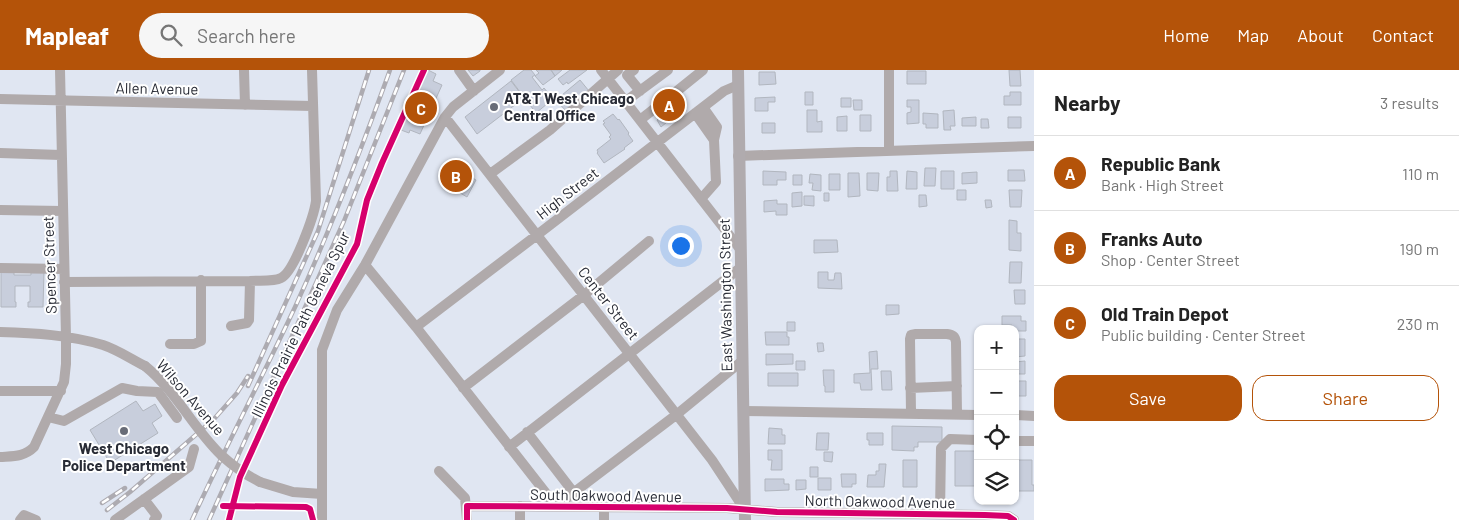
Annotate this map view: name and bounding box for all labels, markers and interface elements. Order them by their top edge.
search box [139,13,489,58]
text: Mapleaf [25,21,109,50]
icon: search [157,21,185,49]
text: Search here [197,24,296,47]
text: Home [1163,24,1209,46]
text: Map [1237,24,1269,46]
text: About [1297,24,1344,46]
text: Contact [1372,24,1434,46]
street label: Allen Avenue [115,78,199,98]
pin: A [653,86,685,124]
pin: C [405,89,437,127]
place label: AT&T West Chicago Central Office [504,89,634,124]
text: Nearby [1054,90,1120,115]
text: 3 results [1380,93,1439,112]
marker: AT&T West Chicago Central Office [488,101,500,113]
text: Republic Bank [1101,152,1221,175]
pin: B [440,157,472,195]
street label: High Street [532,163,602,223]
text: A [1065,164,1075,183]
text: 110 m [1402,164,1439,183]
text: Bank · High Street [1101,175,1224,194]
street label: Spencer Street [38,216,60,314]
street label: East Washington Street [715,218,735,372]
street label: Illinois Prairie Path Geneva Spur [247,227,353,420]
text: Franks Auto [1101,227,1203,250]
your location [668,233,694,259]
text: B [1065,239,1075,258]
text: 190 m [1400,239,1439,258]
text: Shop · Center Street [1101,250,1240,269]
street label: Center Street [575,263,643,343]
text: Old Train Depot [1101,302,1229,325]
text: C [1065,314,1075,333]
text: 230 m [1397,314,1439,333]
map controls [974,325,1019,505]
button: + [974,325,1019,370]
text: Public building · Center Street [1101,325,1306,344]
street label: Wilson Avenue [153,355,229,439]
button: − [974,370,1019,415]
button: Save [1054,375,1242,421]
button: Share [1252,375,1439,421]
button: locate [974,415,1019,460]
marker: West Chicago Police Department [118,425,130,437]
place label: West Chicago Police Department [62,439,186,474]
button: layers [974,460,1019,505]
street label: South Oakwood Avenue [530,485,682,505]
street label: North Oakwood Avenue [804,491,956,511]

